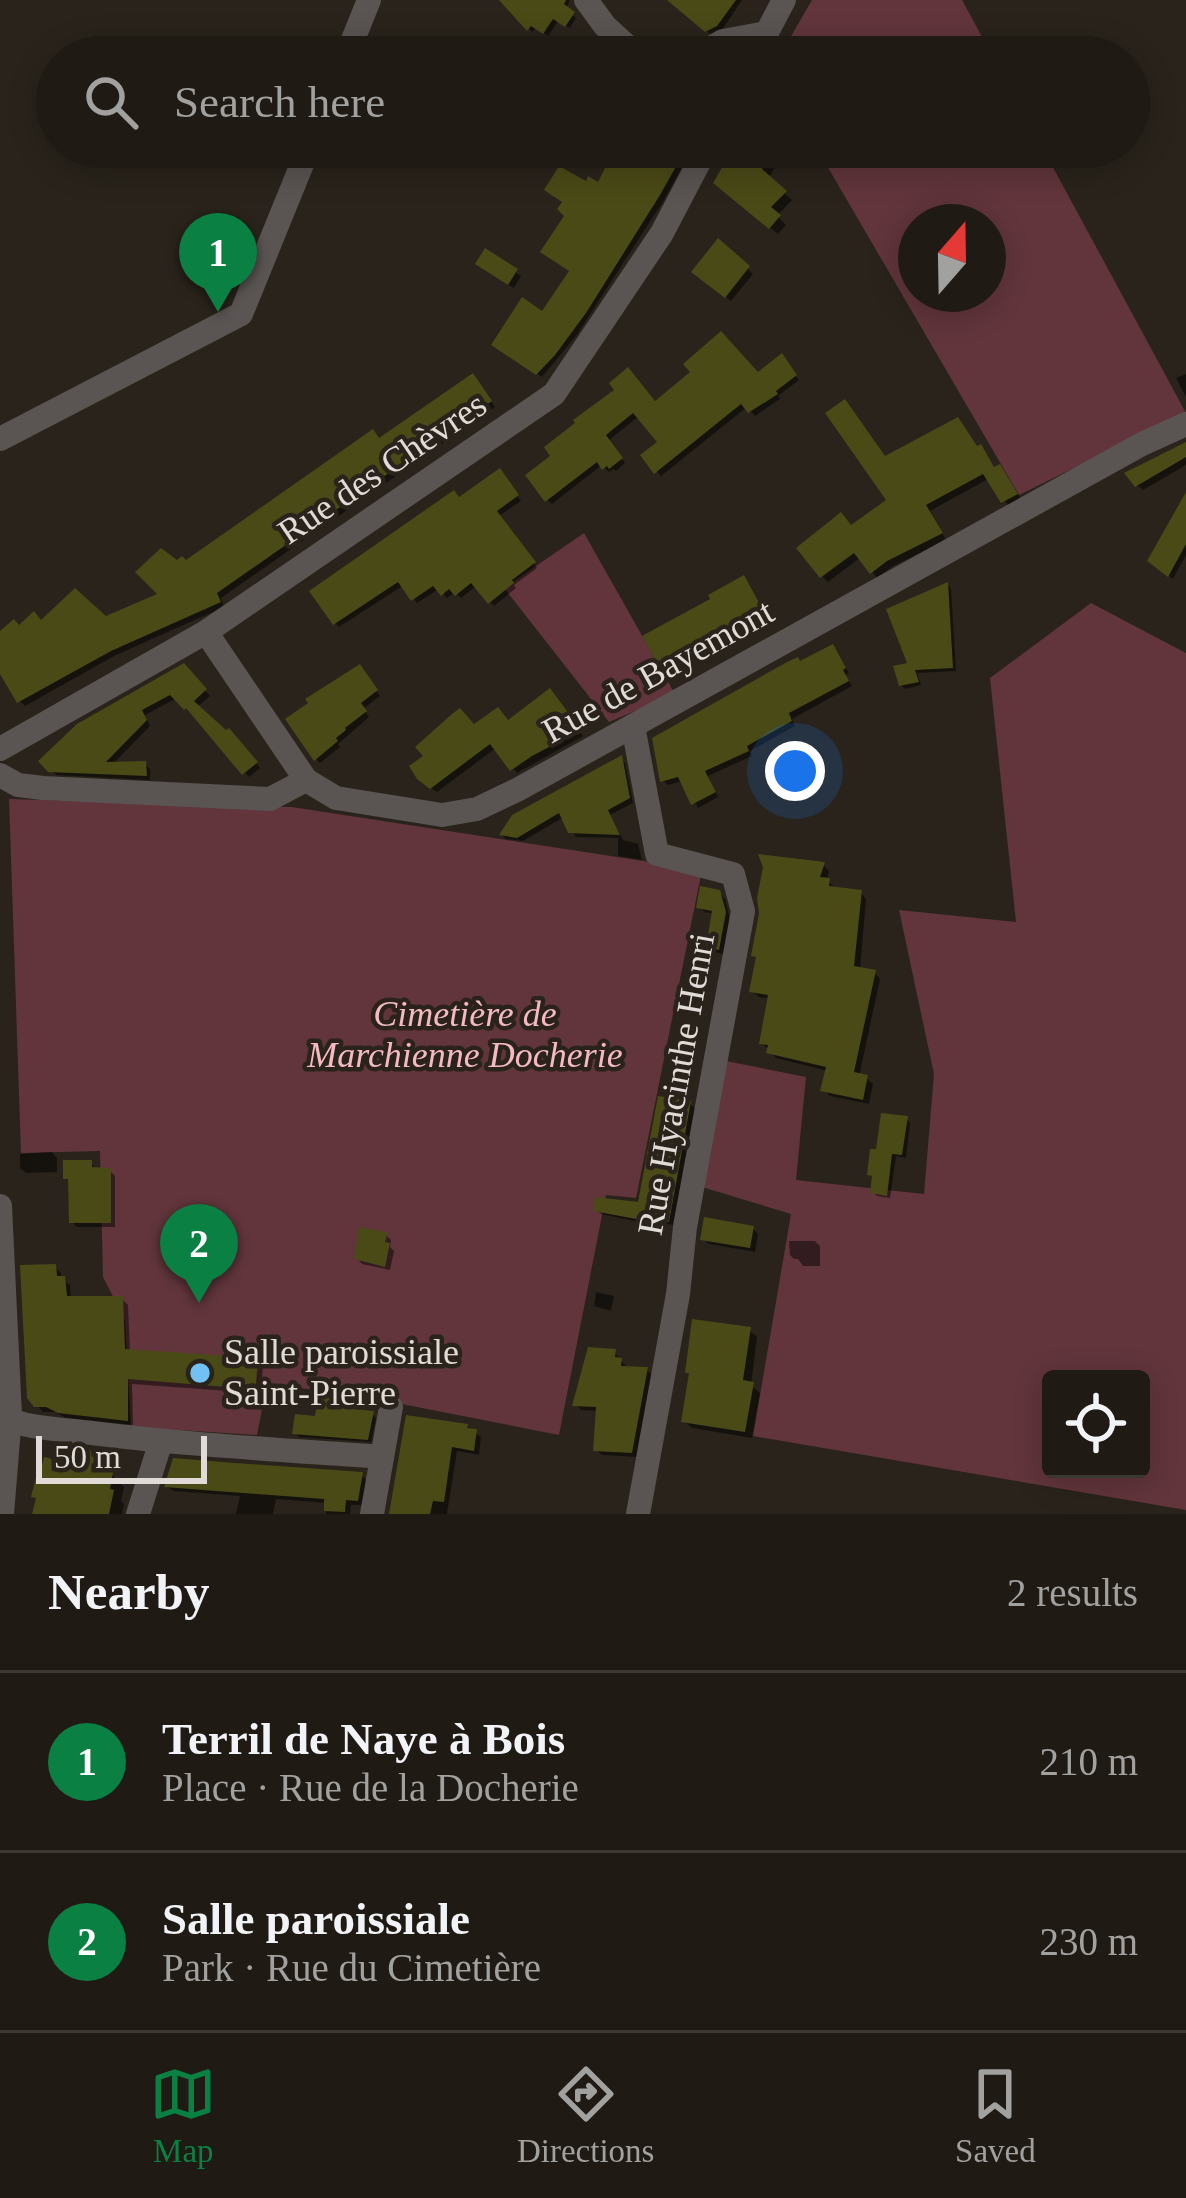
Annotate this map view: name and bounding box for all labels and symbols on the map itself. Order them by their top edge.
north arrow [898,204,1006,312]
pin: 1 [179,213,257,312]
street label: Rue des Chèvres [271,384,493,552]
street label: Rue de Bayemont [535,591,781,751]
your location [765,741,825,801]
street label: Rue Hyacinthe Henri [630,930,722,1238]
park label: Cimetière de Marchienne Docherie [306,994,623,1075]
pin: 2 [160,1204,238,1303]
place label: Salle paroissiale Saint-Pierre [224,1332,459,1413]
marker: Salle paroissiale Saint-Pierre [187,1360,213,1386]
scale bar [36,1430,207,1483]

